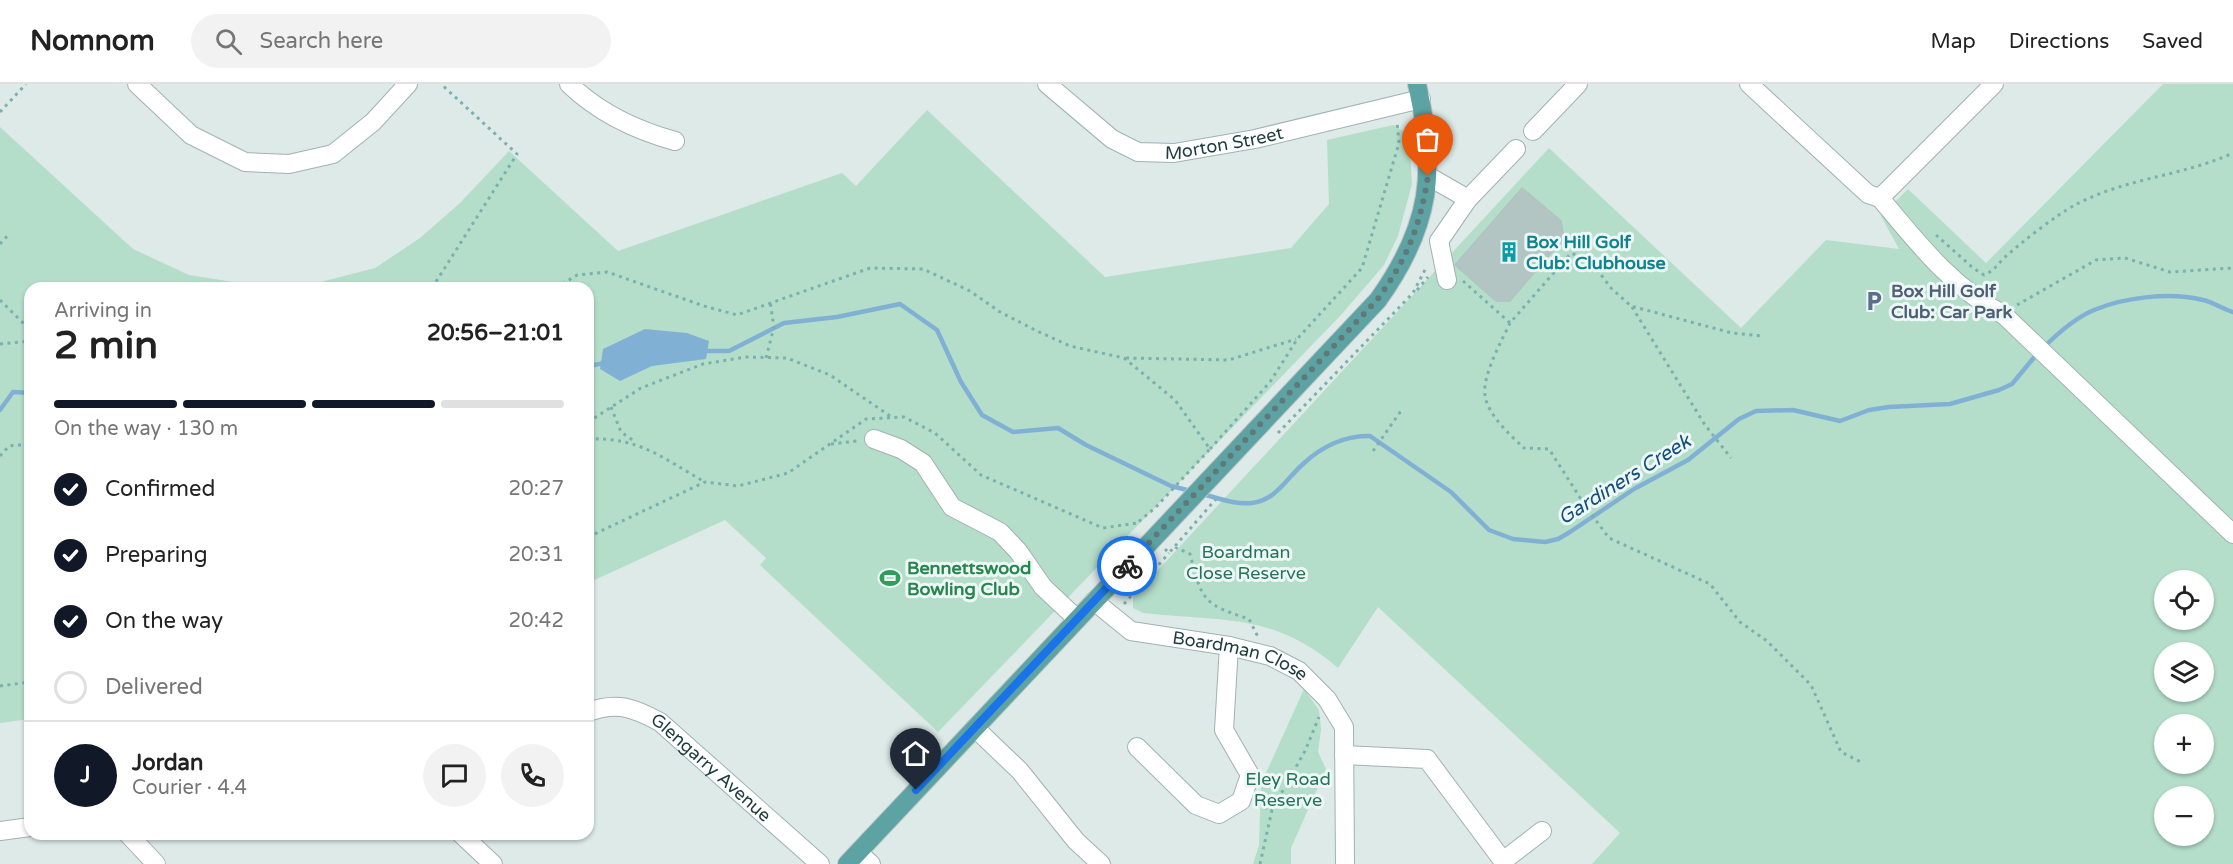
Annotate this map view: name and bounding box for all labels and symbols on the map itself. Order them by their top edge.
pin [1402,114,1453,176]
street label: Morton Street [1165,122,1285,164]
place label: Box Hill Golf Club: Clubhouse [1526,231,1666,274]
building icon: Box Hill Golf Club: Clubhouse [1497,240,1521,264]
place label: Box Hill Golf Club: Car Park [1891,280,2013,323]
parking icon: Box Hill Golf Club: Car Park [1862,289,1886,313]
water label: Gardiners Creek [1554,428,1697,530]
courier [1097,536,1157,596]
park label: Boardman Close Reserve [1186,541,1306,584]
place label: Bennettswood Bowling Club [907,557,1031,600]
sports icon: Bennettswood Bowling Club [878,566,902,590]
street label: Boardman Close [1171,626,1313,685]
street label: Glengarry Avenue [647,708,776,826]
pin [890,728,941,790]
park label: Eley Road Reserve [1245,768,1331,811]

